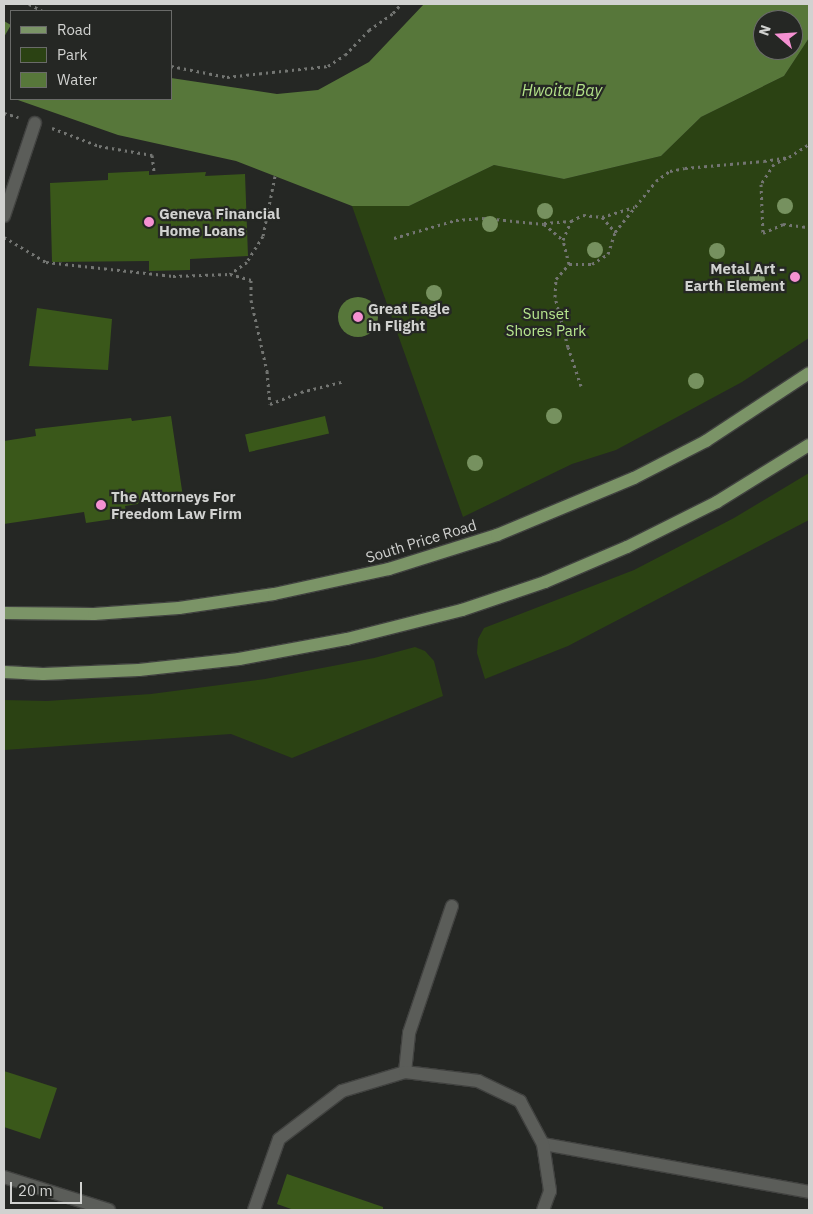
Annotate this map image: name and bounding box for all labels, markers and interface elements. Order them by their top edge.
legend [10,10,172,100]
north arrow [753,10,803,60]
text: Road [57,20,92,39]
text: N [755,23,775,38]
text: Park [57,45,87,64]
text: Water [57,70,97,89]
water label: Hwoita Bay [522,80,602,100]
place label: Geneva Financial Home Loans [159,204,280,239]
marker: Geneva Financial Home Loans [143,216,155,228]
place label: Metal Art - Earth Element [684,259,785,294]
marker: Metal Art - Earth Element [789,271,801,283]
place label: Great Eagle in Flight [368,299,450,334]
park label: Sunset Shores Park [506,304,586,339]
marker: Great Eagle in Flight [352,311,364,323]
place label: The Attorneys For Freedom Law Firm [111,487,242,522]
marker: The Attorneys For Freedom Law Firm [95,499,107,511]
street label: South Price Road [363,516,479,566]
scale bar [12,1172,85,1204]
text: 20 m [18,1181,53,1200]

